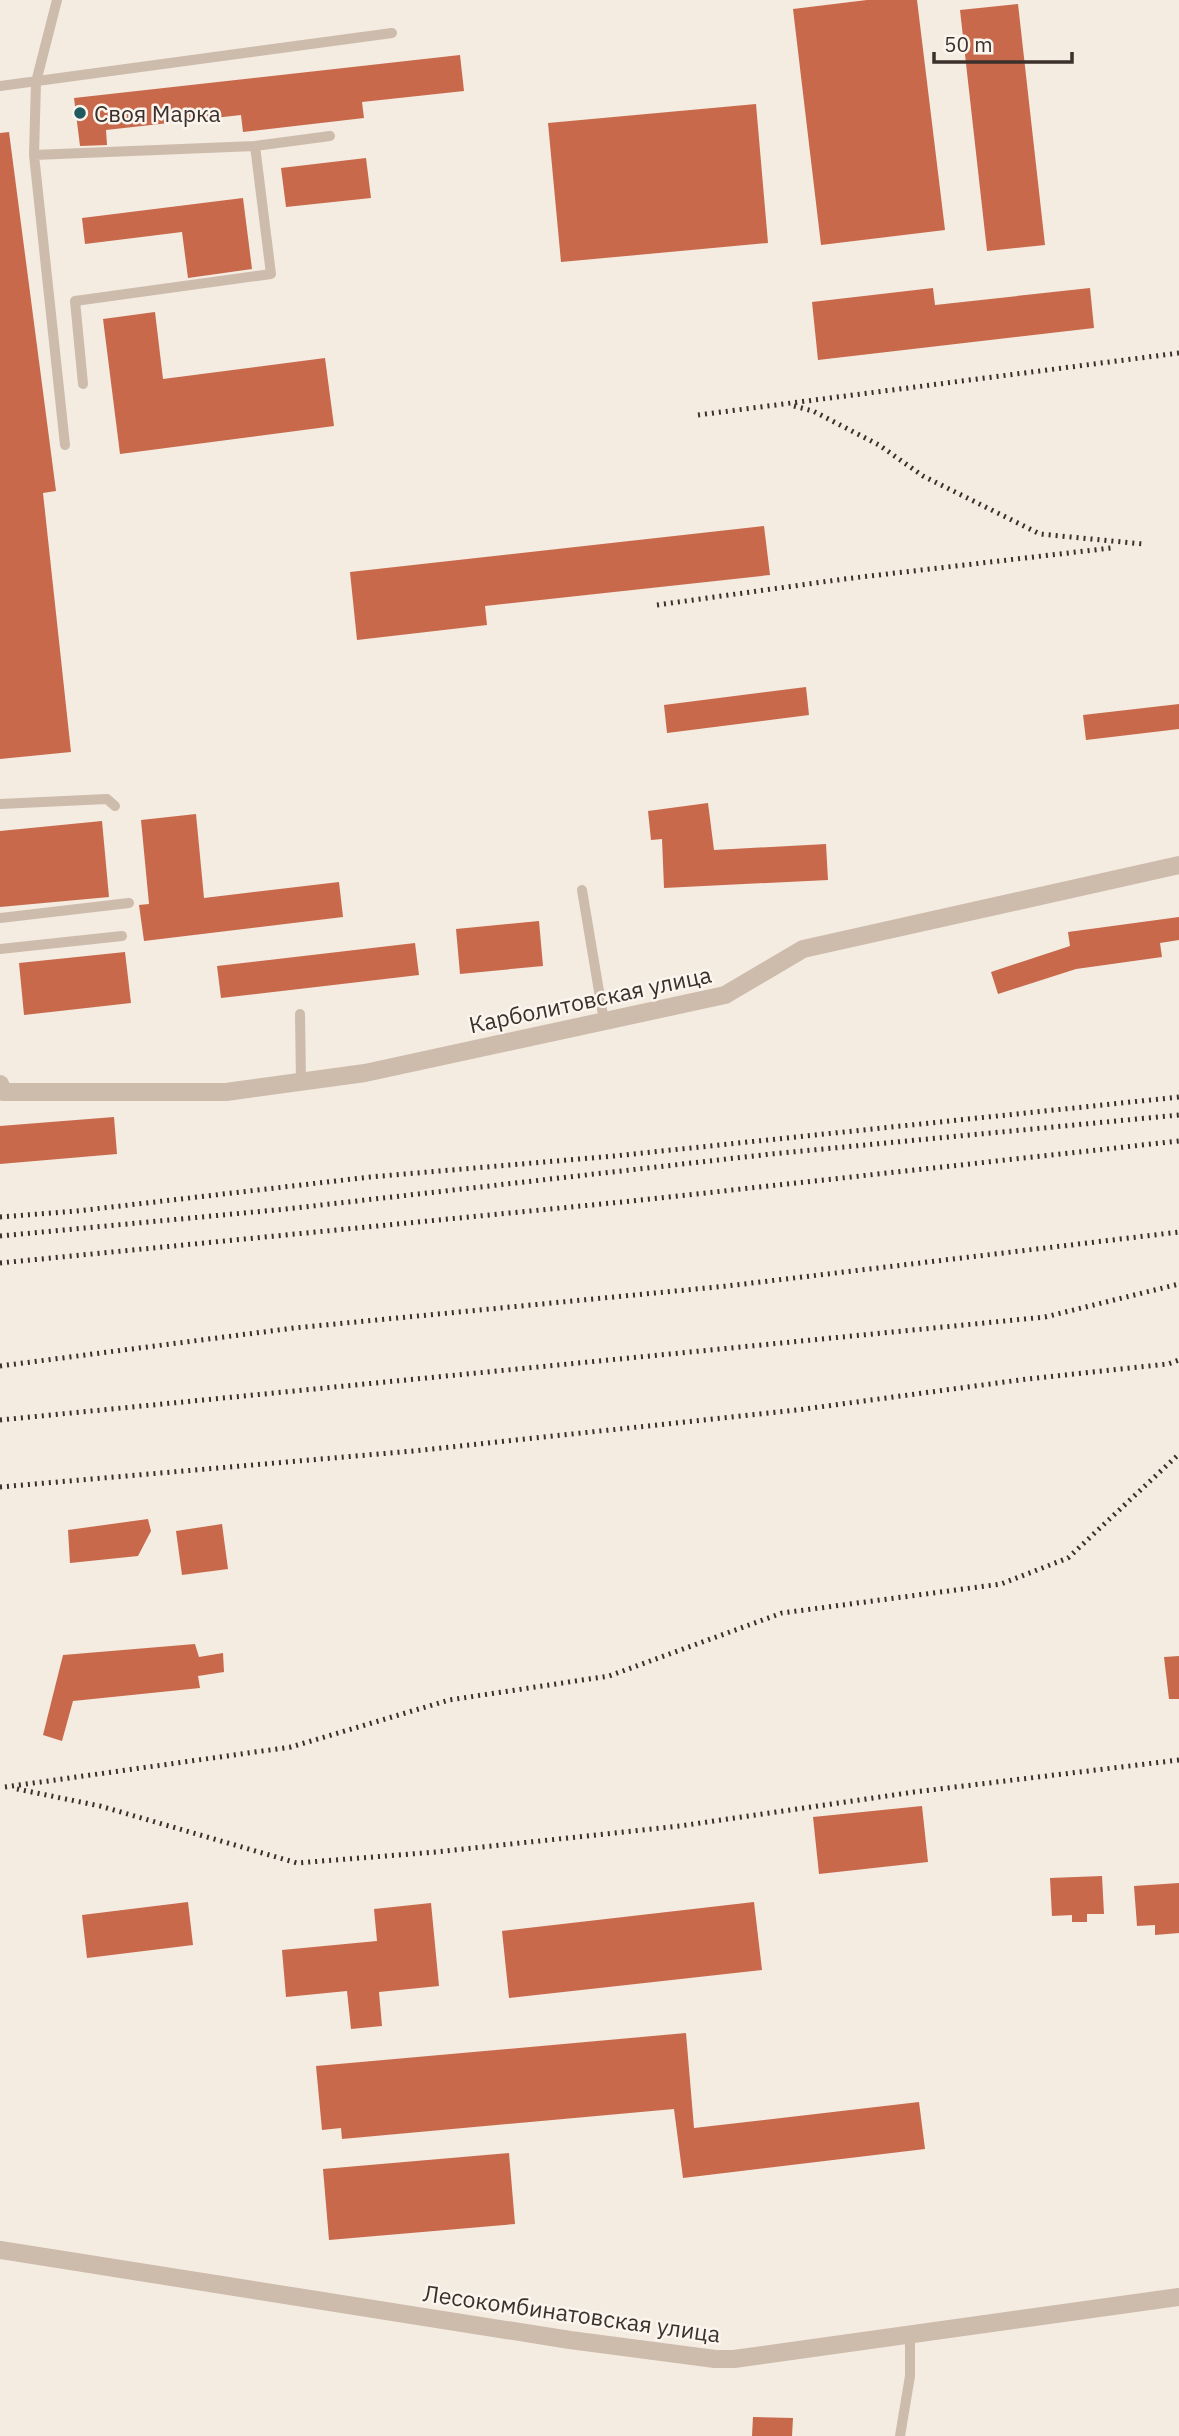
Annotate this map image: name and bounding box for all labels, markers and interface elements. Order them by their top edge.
scale bar [934,21,1072,65]
text: 50 m [944,30,993,58]
place label: Своя Марка [94,98,221,128]
marker: Своя Марка [72,105,88,121]
street label: Карболитовская улица [466,959,714,1039]
street label: Лесокомбинатовская улица [422,2277,722,2349]

